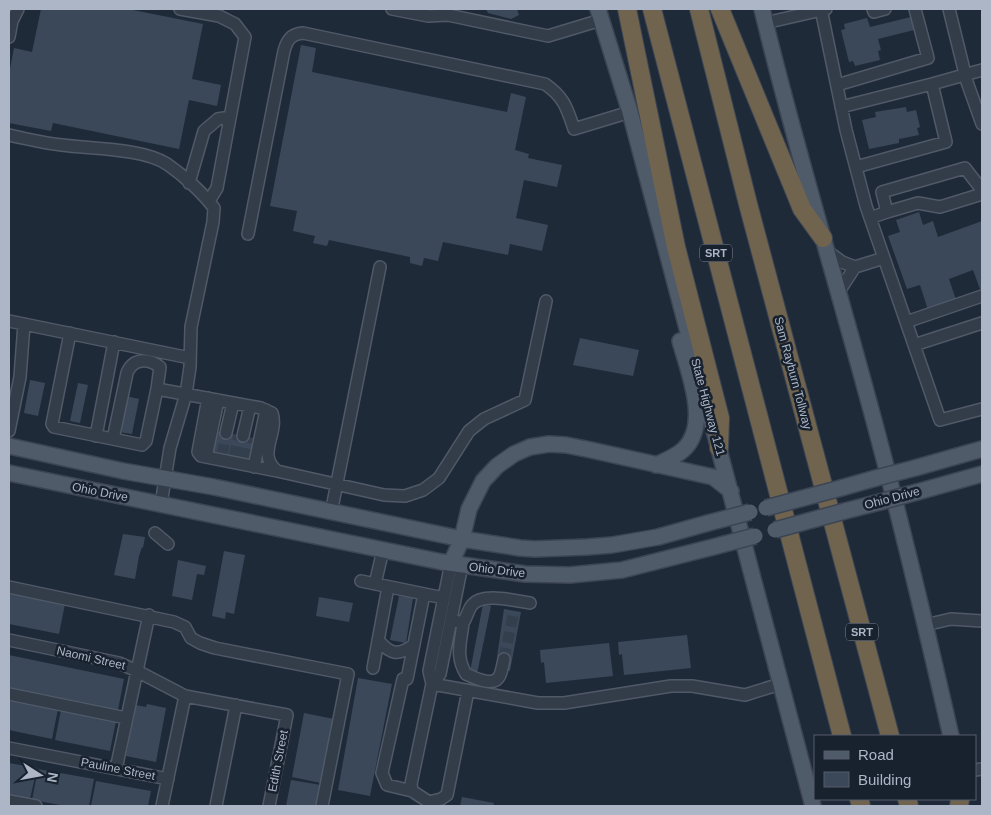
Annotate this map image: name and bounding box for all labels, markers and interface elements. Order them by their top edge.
road number: SRT [700,244,732,262]
street label: Sam Rayburn Tollway [771,315,815,431]
street label: State Highway 121 [688,357,728,458]
street label: Ohio Drive [71,480,129,504]
street label: Ohio Drive [863,484,922,512]
street label: Ohio Drive [468,560,526,580]
road number: SRT [846,624,878,640]
street label: Naomi Street [55,643,127,673]
street label: Edith Street [265,728,291,793]
legend [814,735,976,800]
text: Road [858,746,894,763]
north arrow [15,750,65,800]
street label: Pauline Street [80,755,157,783]
text: N [44,771,62,784]
text: Building [858,771,911,788]

